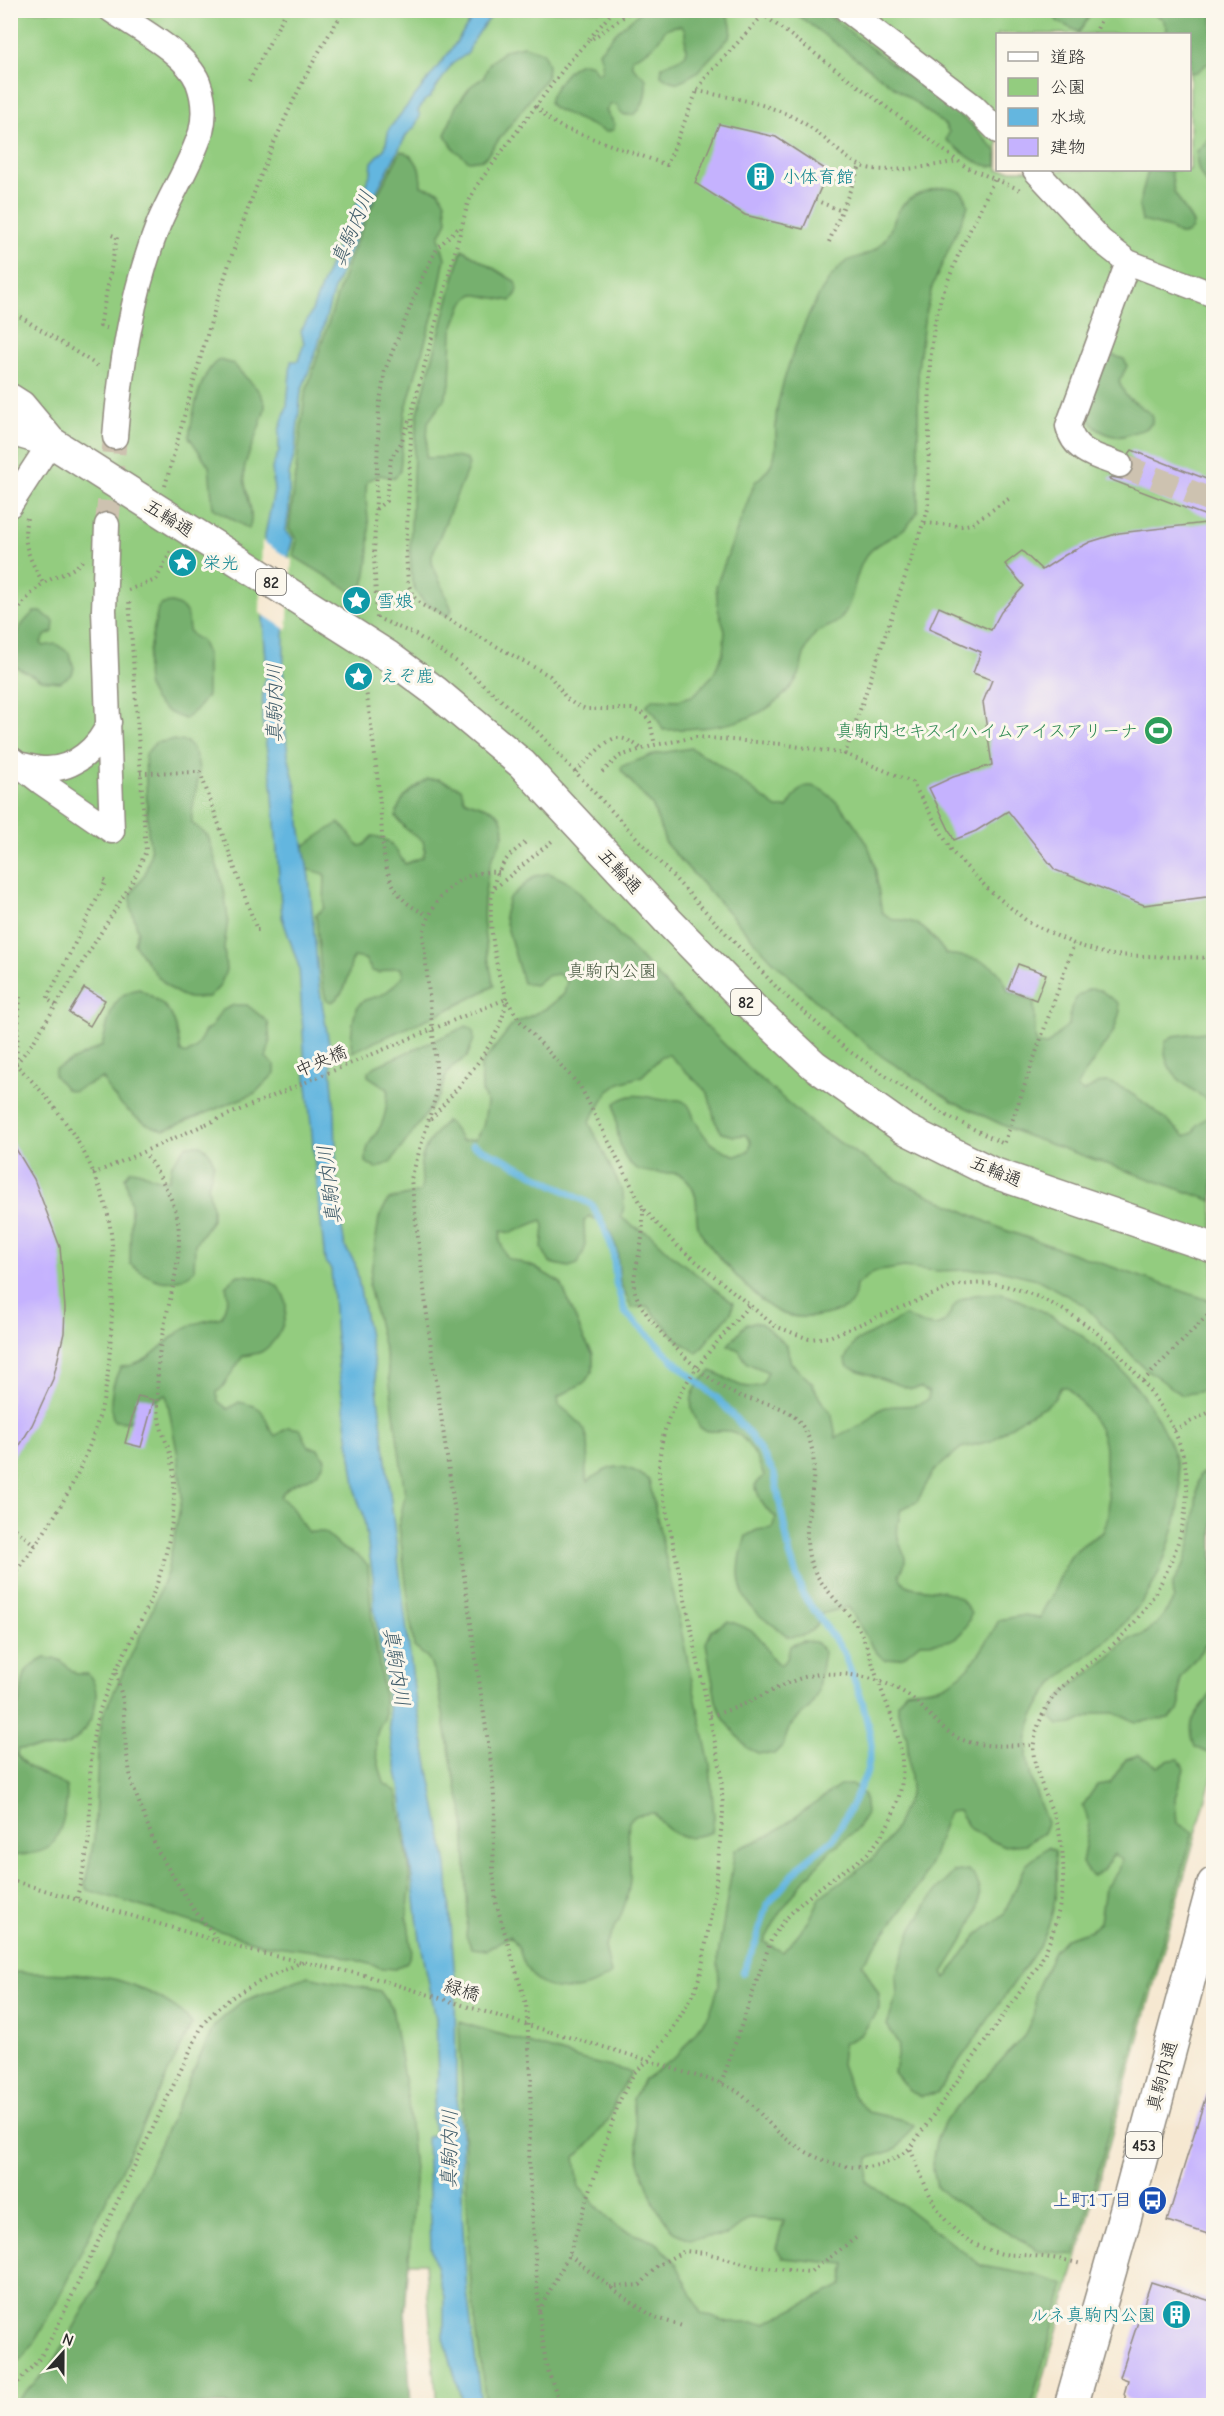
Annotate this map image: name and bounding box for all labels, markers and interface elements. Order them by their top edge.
legend [996,33,1191,171]
text: 道路 [1050,47,1086,68]
text: 公園 [1050,77,1086,98]
text: 水域 [1050,107,1086,128]
text: 建物 [1050,137,1086,158]
building icon: 小体育館 [745,161,777,193]
place label: 小体育館 [782,167,854,188]
water label: 真駒内川 [326,187,379,270]
street label: 五輪通 [140,495,197,542]
place icon: 栄光 [166,547,198,579]
place label: 栄光 [203,553,239,574]
road number: 82 [256,569,286,595]
place icon: 雪娘 [340,585,372,617]
place label: 雪娘 [377,591,413,612]
place icon: えぞ鹿 [343,660,375,692]
water label: 真駒内川 [263,663,286,743]
place label: えぞ鹿 [380,666,434,687]
sports icon: 真駒内セキスイハイムアイスアリーナ [1143,715,1175,747]
place label: 真駒内セキスイハイムアイスアリーナ [836,721,1138,742]
street label: 五輪通 [594,844,646,898]
park label: 真駒内公園 [567,961,657,982]
road number: 82 [731,989,761,1015]
street label: 中央橋 [292,1041,350,1082]
water label: 真駒内川 [313,1144,346,1226]
street label: 五輪通 [967,1152,1025,1191]
water label: 真駒内川 [379,1626,414,1708]
street label: 緑橋 [442,1975,482,2006]
street label: 真駒内通 [1143,2039,1182,2114]
water label: 真駒内川 [437,2109,462,2189]
road number: 453 [1126,2132,1162,2158]
bus stop icon: 上町1丁目 [1137,2184,1169,2216]
place label: 上町1丁目 [1053,2190,1132,2211]
building icon: ルネ真駒内公園 [1161,2299,1193,2331]
place label: ルネ真駒内公園 [1030,2305,1156,2326]
north arrow [33,2323,93,2383]
text: N [60,2330,76,2350]

